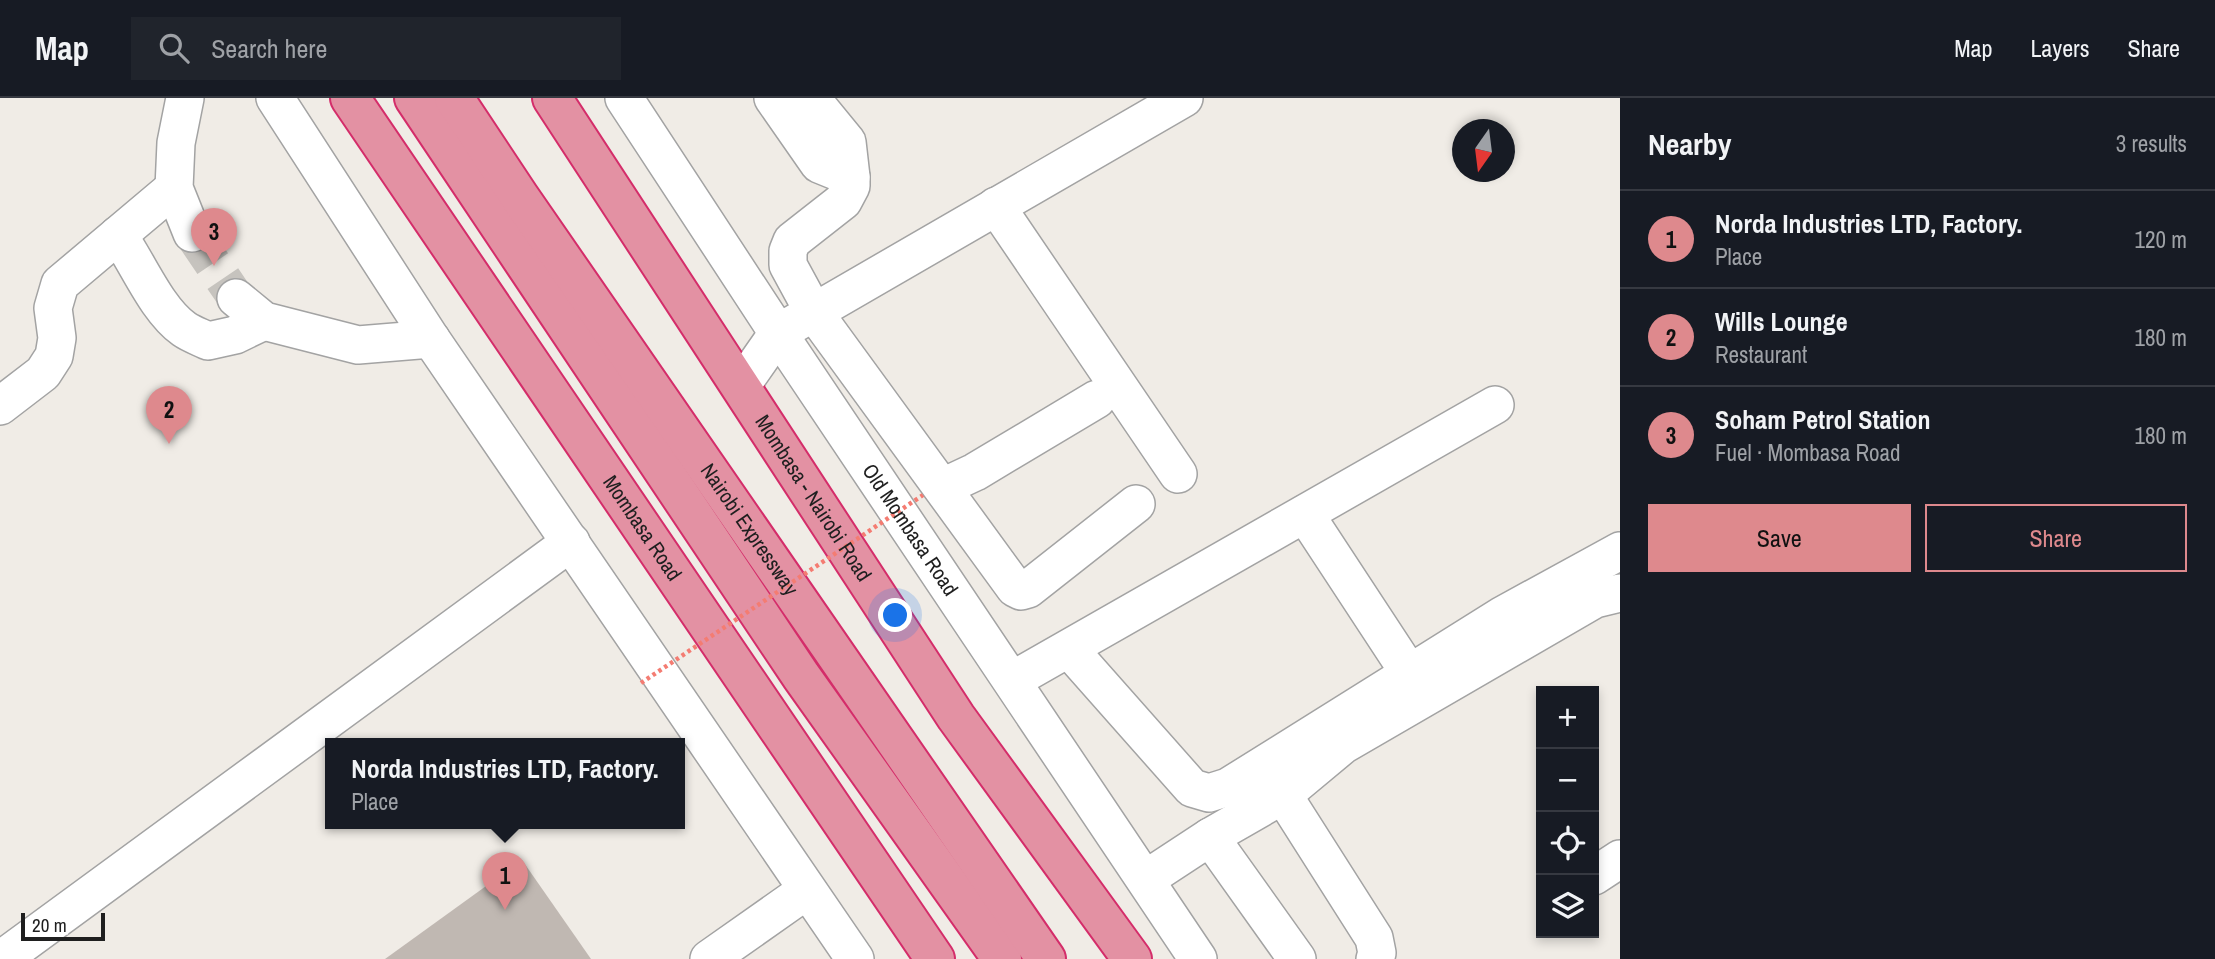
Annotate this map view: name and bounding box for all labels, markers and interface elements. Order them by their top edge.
search box [131,17,621,80]
text: Map [35,26,89,70]
icon: search [155,29,193,67]
text: Search here [211,31,327,66]
text: Map [1954,32,1992,64]
text: Layers [2030,32,2089,64]
text: Share [2127,32,2180,64]
north arrow [1452,119,1515,182]
text: Nearby [1648,124,1731,164]
text: 3 results [2116,128,2187,159]
text: Norda Industries LTD, Factory. [1715,206,2022,241]
pin: 3 [191,208,237,266]
text: 1 [1666,224,1676,255]
text: 120 m [2135,224,2187,255]
text: Place [1715,241,1762,272]
text: Wills Lounge [1715,304,1848,339]
text: 2 [1666,322,1676,353]
text: 180 m [2135,322,2187,353]
text: Restaurant [1715,339,1807,370]
pin: 2 [146,386,192,444]
text: Soham Petrol Station [1715,402,1931,437]
street label: Mombasa - Nairobi Road [749,409,879,587]
text: 3 [1666,420,1676,451]
text: 180 m [2135,420,2187,451]
text: Fuel · Mombasa Road [1715,437,1901,468]
street label: Nairobi Expressway [694,458,806,601]
street label: Old Mombasa Road [856,458,965,601]
street label: Mombasa Road [596,469,689,586]
button: Save [1648,504,1911,572]
button: Share [1925,504,2187,572]
your location [878,598,912,632]
map controls [1536,686,1599,938]
button: + [1536,686,1599,749]
popup [325,738,685,829]
button: − [1536,749,1599,812]
text: Norda Industries LTD, Factory. [351,751,659,786]
text: Place [351,786,398,817]
button: locate [1536,812,1599,875]
pin: 1 [482,852,528,910]
button: layers [1536,875,1599,938]
scale bar [21,910,105,942]
text: 20 m [32,912,67,938]

